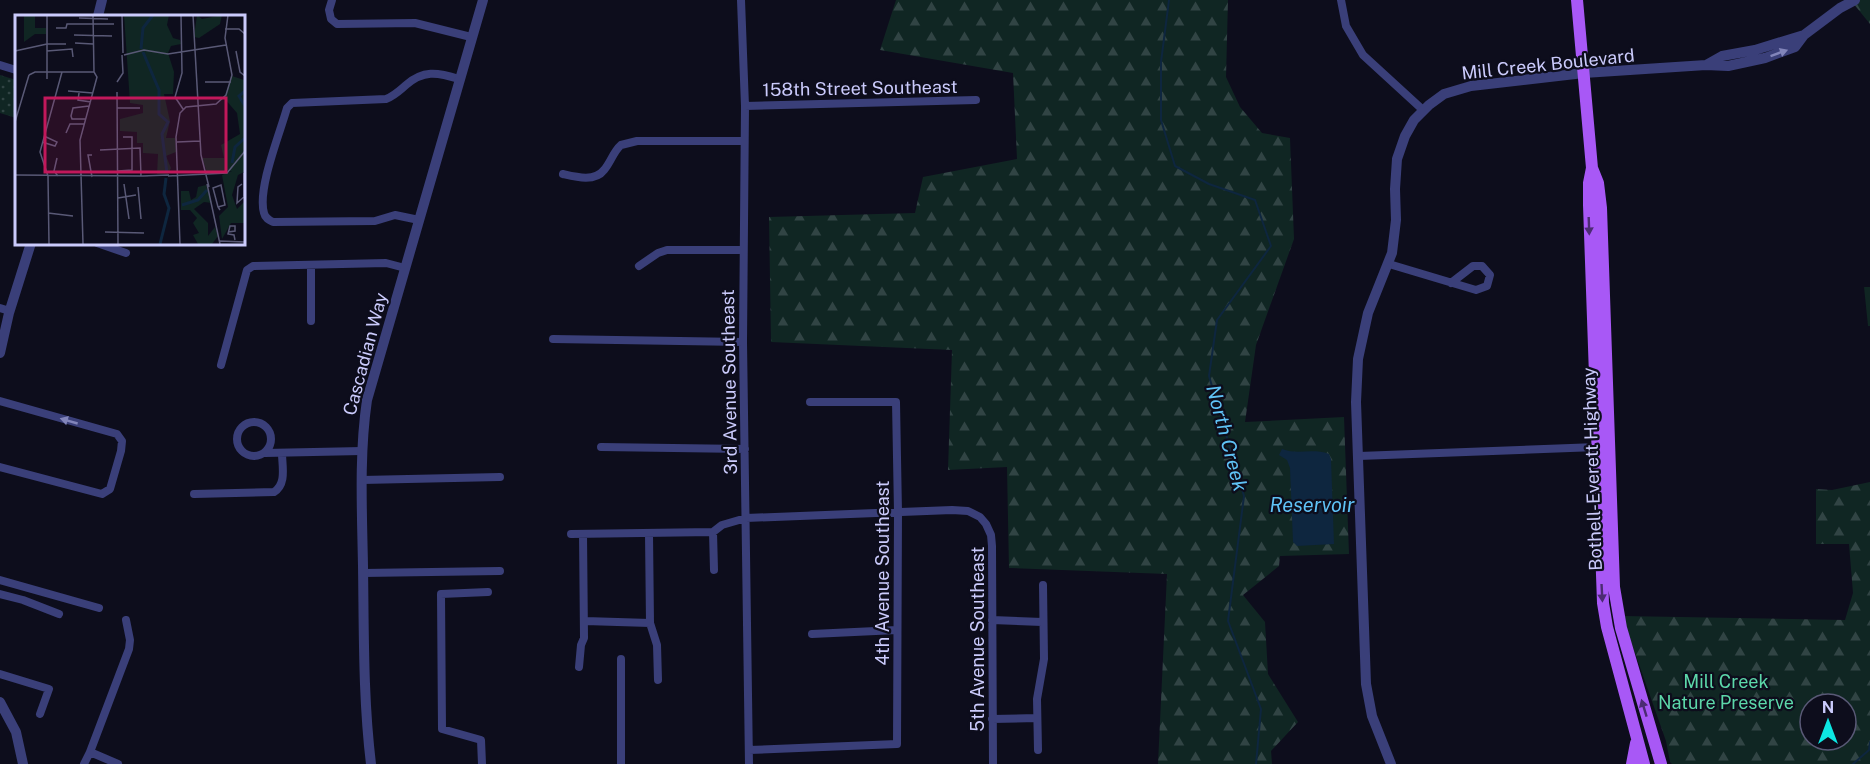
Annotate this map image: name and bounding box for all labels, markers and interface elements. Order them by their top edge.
inset map [15,15,244,244]
street label: Mill Creek Boulevard [1460,44,1636,84]
one-way arrow [1770,47,1788,57]
street label: 158th Street Southeast [762,76,958,100]
one-way arrow [1585,217,1594,236]
street label: 3rd Avenue Southeast [717,289,741,475]
street label: Cascadian Way [339,290,392,418]
street label: Bothell-Everett Highway [1578,367,1606,571]
water label: North Creek [1201,382,1253,494]
one-way arrow [60,416,78,425]
street label: 4th Avenue Southeast [872,480,893,666]
water label: Reservoir [1270,493,1355,517]
street label: 5th Avenue Southeast [967,546,988,732]
one-way arrow [1598,583,1607,602]
park label: Mill Creek Nature Preserve [1658,671,1794,713]
north arrow [1798,692,1858,752]
text: N [1822,698,1834,717]
one-way arrow [1639,699,1648,717]

